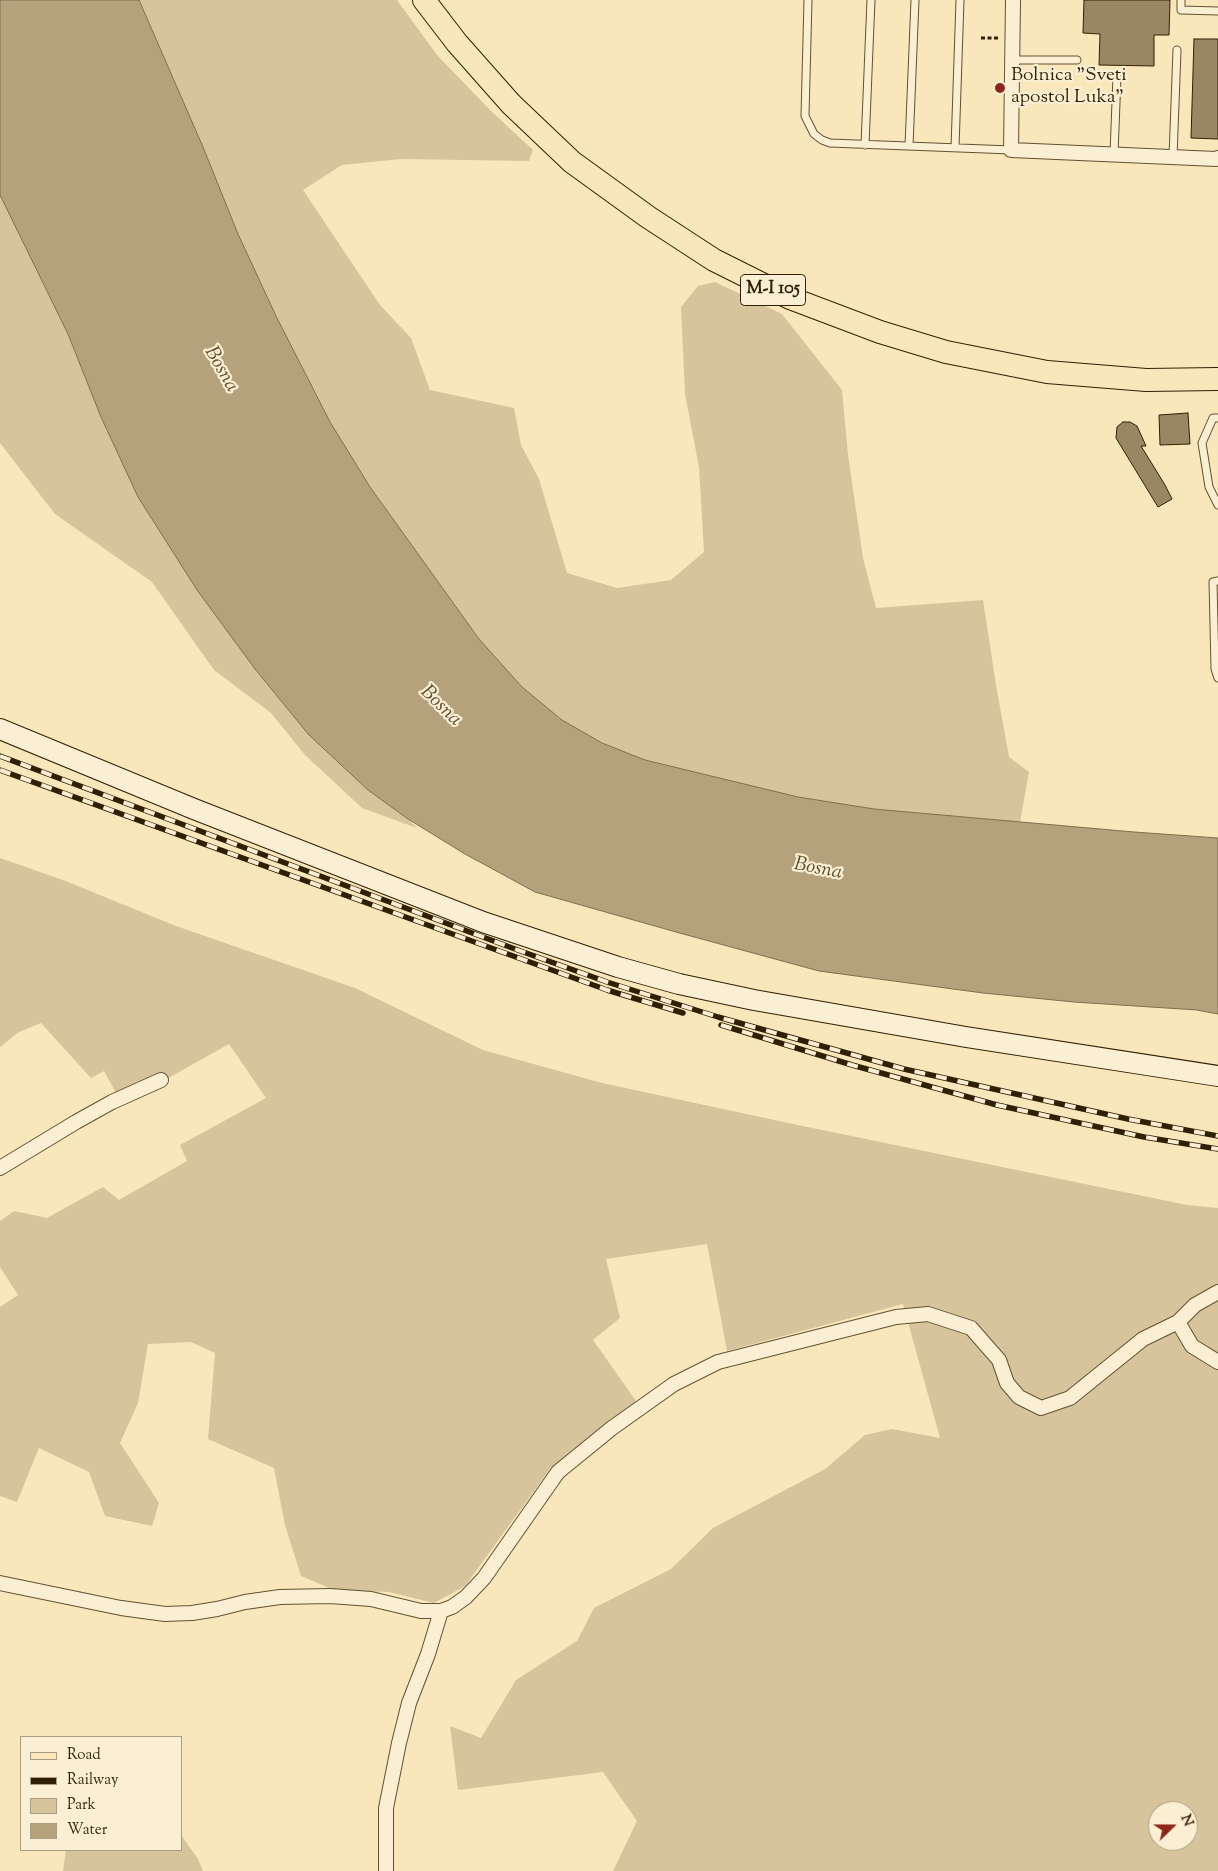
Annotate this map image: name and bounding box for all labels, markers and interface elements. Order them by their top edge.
place label: Bolnica "Sveti apostol Luka" [1011,66,1127,110]
marker: Bolnica "Sveti apostol Luka" [993,81,1007,95]
road number: M-I 105 [740,274,806,306]
water label: Bosna [198,343,242,397]
water label: Bosna [414,682,466,732]
water label: Bosna [792,854,844,886]
legend [20,1736,182,1851]
text: Road [67,1745,101,1766]
text: Railway [67,1770,118,1791]
text: Park [67,1795,96,1816]
north arrow [1148,1801,1198,1851]
text: N [1175,1812,1197,1830]
text: Water [67,1820,107,1841]

